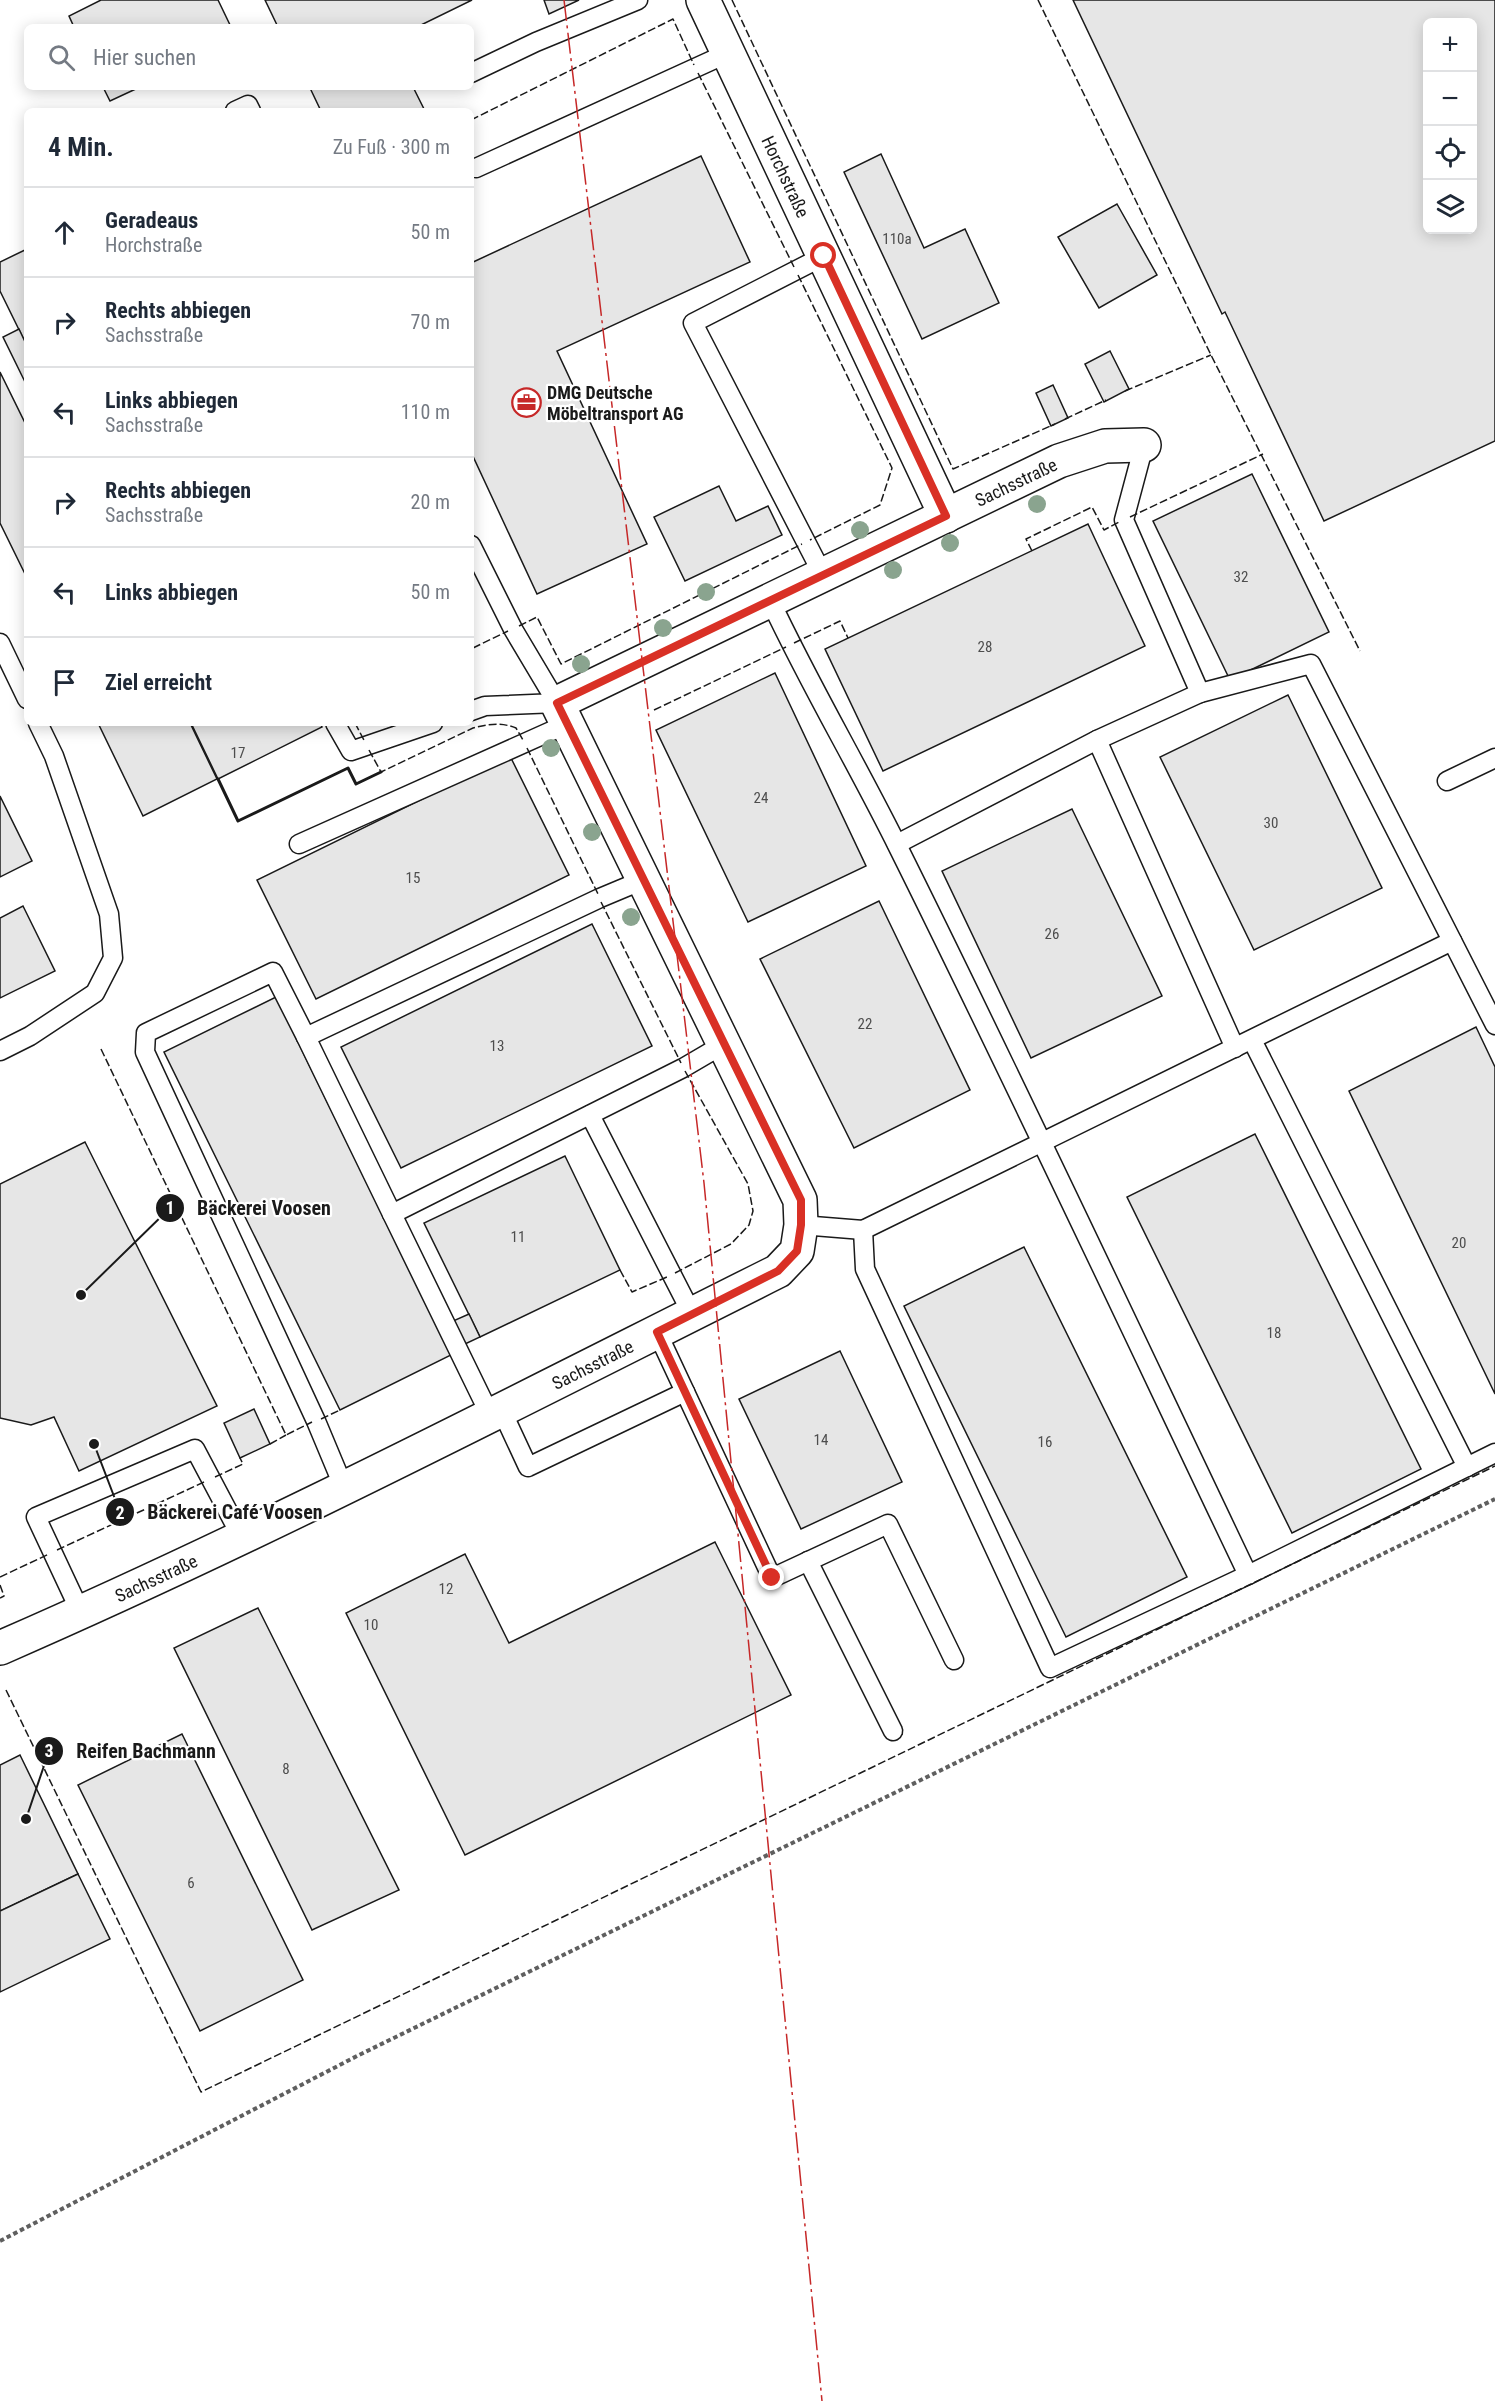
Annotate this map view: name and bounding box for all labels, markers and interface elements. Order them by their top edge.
map controls [1423,18,1477,234]
button: + [1423,18,1477,72]
search box [24,24,474,90]
icon: search [45,41,78,74]
text: Hier suchen [93,45,196,70]
button: − [1423,72,1477,126]
button: locate [1423,126,1477,180]
text: 4 Min. [48,132,114,162]
street label: Horchstraße [758,132,814,221]
text: Zu Fuß · 300 m [333,135,450,159]
button: layers [1423,180,1477,234]
text: Geradeaus [105,208,198,233]
icon: ahead [48,216,81,249]
text: 50 m [411,220,450,244]
house number: 110a [882,230,912,248]
text: Horchstraße [105,233,202,257]
route start [810,242,836,268]
text: Rechts abbiegen [105,298,251,323]
icon: right [48,306,81,339]
text: 70 m [411,310,450,334]
text: Sachsstraße [105,323,203,347]
place label: DMG Deutsche Möbeltransport AG [547,382,683,424]
office icon: DMG Deutsche Möbeltransport AG [510,386,542,418]
text: Links abbiegen [105,388,238,413]
icon: left [48,396,81,429]
text: 110 m [401,400,450,424]
text: Sachsstraße [105,413,203,437]
street label: Sachsstraße [971,453,1060,511]
text: Rechts abbiegen [105,478,251,503]
icon: right [48,486,81,519]
text: 20 m [411,490,450,514]
text: Sachsstraße [105,503,203,527]
house number: 32 [1234,568,1248,586]
icon: left [48,576,81,609]
text: Links abbiegen [105,580,238,605]
text: 50 m [411,580,450,604]
house number: 28 [978,638,992,656]
icon: arrive [48,666,81,699]
text: Ziel erreicht [105,670,212,695]
house number: 17 [231,744,245,762]
house number: 24 [754,789,768,807]
house number: 30 [1264,814,1278,832]
house number: 15 [406,869,420,887]
house number: 26 [1045,925,1059,943]
house number: 22 [858,1015,872,1033]
house number: 13 [490,1037,504,1055]
callout: Bäckerei Voosen [155,1189,343,1227]
text: Bäckerei Voosen [197,1196,331,1220]
text: 1 [165,1197,175,1218]
house number: 11 [511,1228,525,1246]
house number: 20 [1452,1234,1466,1252]
house number: 18 [1267,1324,1281,1342]
street label: Sachsstraße [548,1335,637,1393]
house number: 14 [814,1431,828,1449]
house number: 16 [1038,1433,1052,1451]
callout: Bäckerei Café Voosen [105,1493,335,1531]
text: Bäckerei Café Voosen [147,1500,323,1524]
text: 2 [115,1502,125,1523]
street label: Sachsstraße [111,1550,200,1606]
route end [758,1564,784,1590]
house number: 12 [439,1580,453,1598]
house number: 10 [364,1616,378,1634]
callout: Reifen Bachmann [34,1732,227,1770]
text: Reifen Bachmann [76,1739,216,1763]
text: 3 [44,1740,54,1761]
house number: 8 [282,1760,290,1778]
house number: 6 [187,1874,195,1892]

